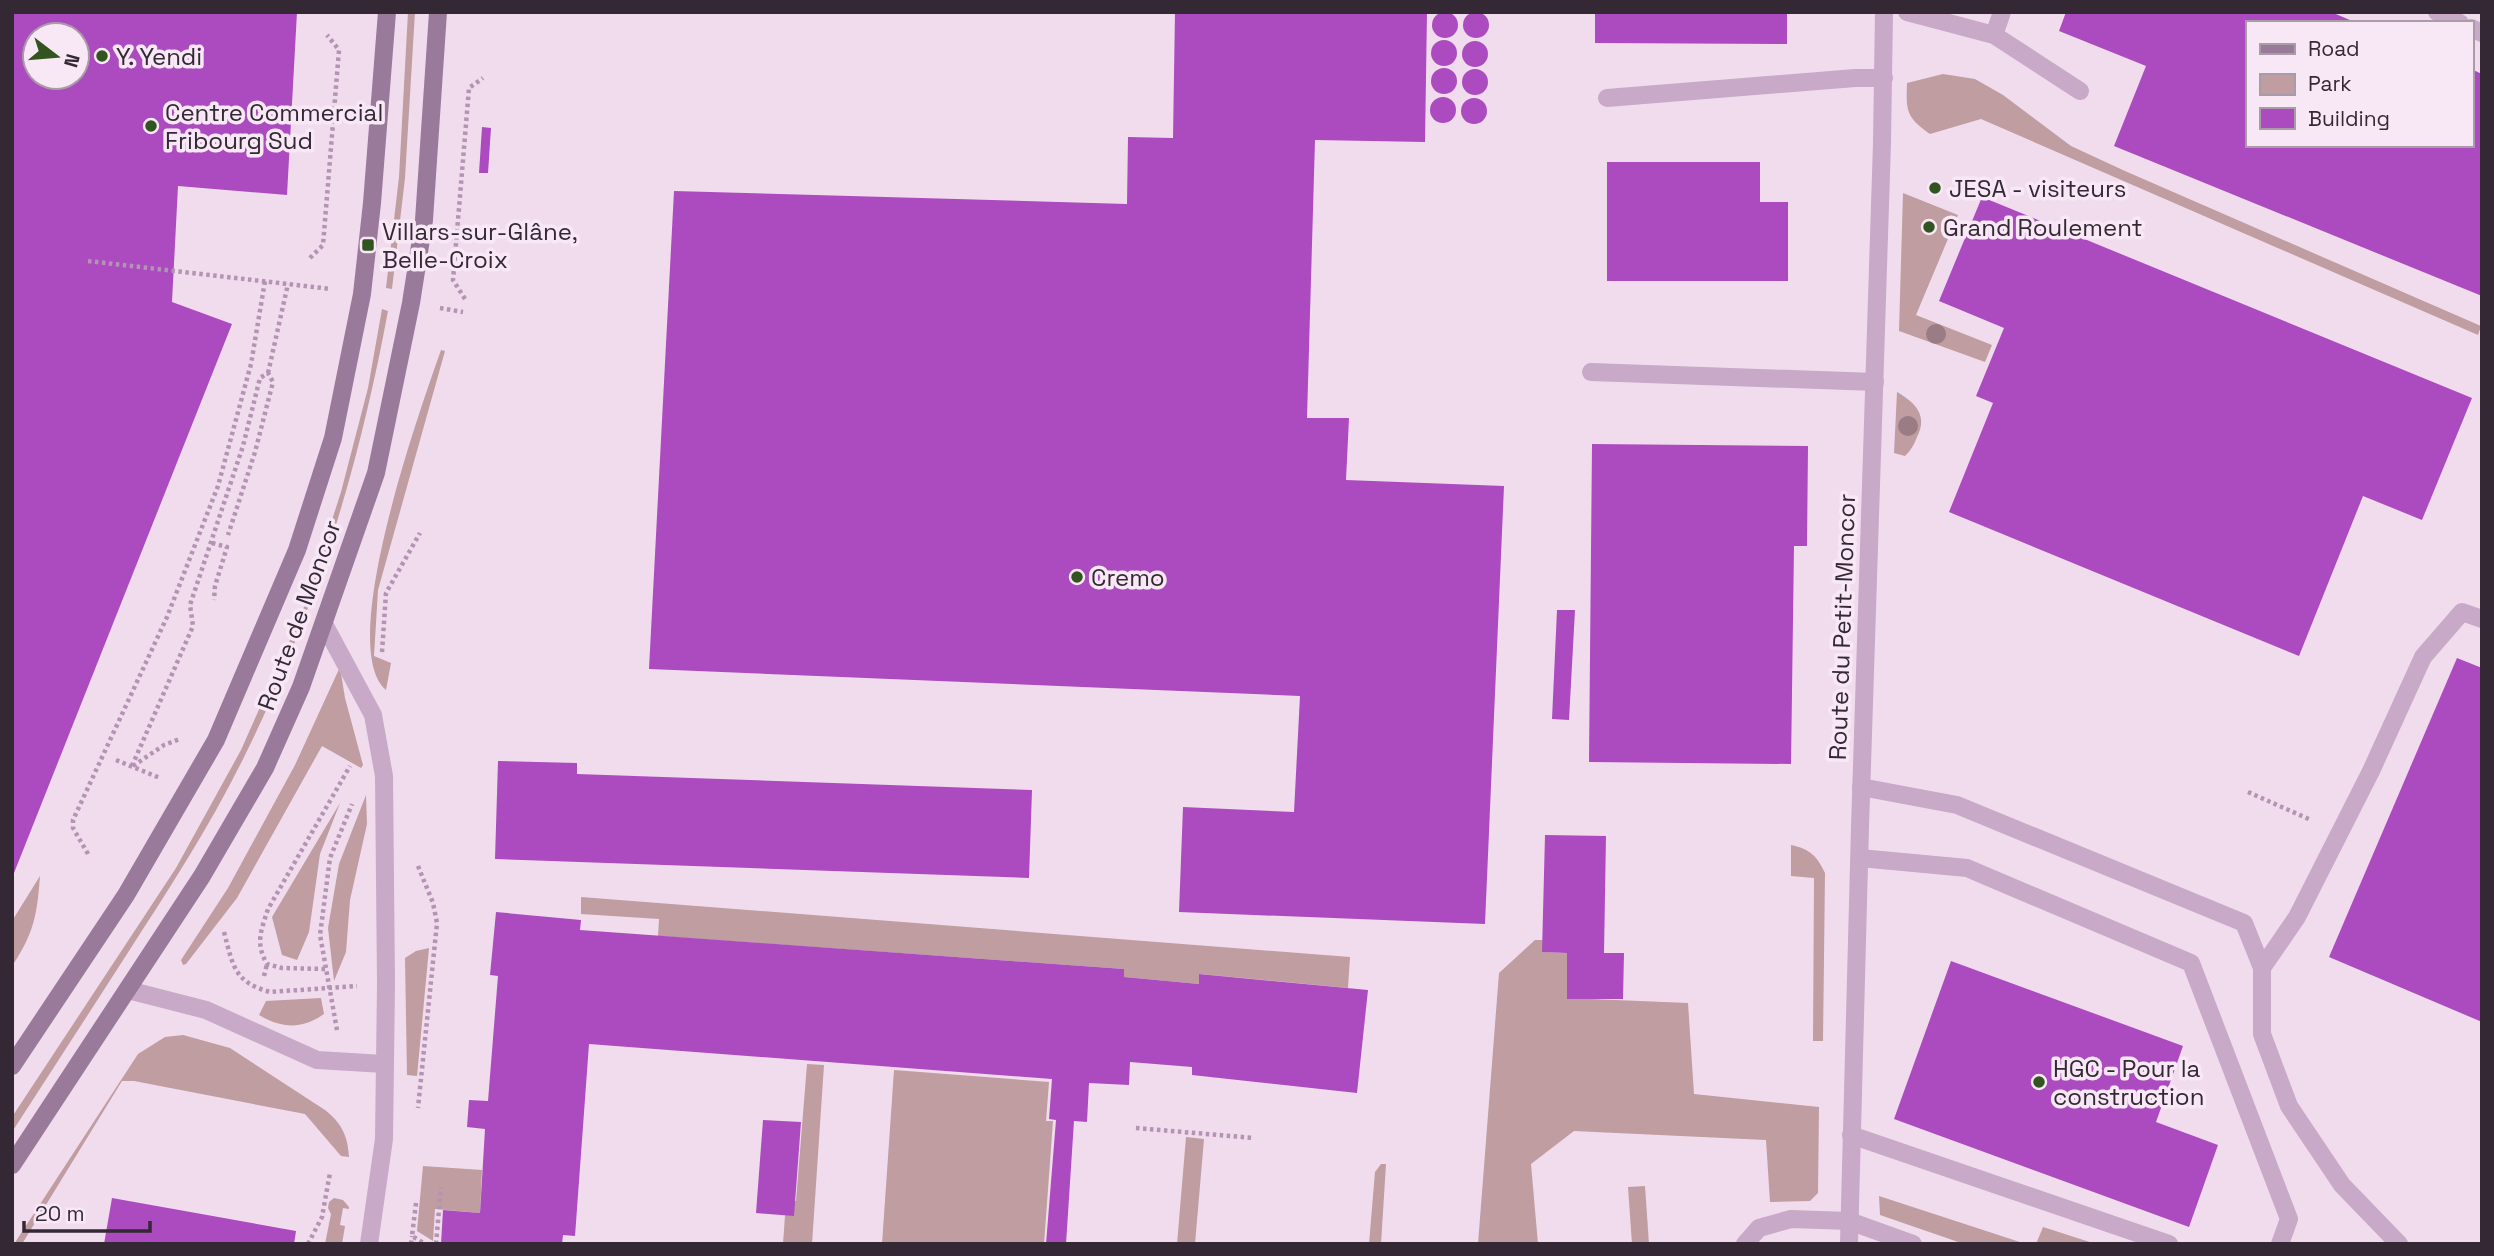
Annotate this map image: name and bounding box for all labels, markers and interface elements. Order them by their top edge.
north arrow [21,21,91,91]
legend [2246,21,2473,147]
text: Road [2308,35,2360,62]
place label: Y. Yendi [116,41,202,72]
marker: Y. Yendi [94,48,110,64]
text: N [58,51,86,70]
text: Park [2308,70,2352,97]
place label: Centre Commercial Fribourg Sud [165,97,383,156]
text: Building [2308,105,2390,132]
marker: Centre Commercial Fribourg Sud [143,118,159,134]
place label: JESA - visiteurs [1949,173,2126,204]
marker: JESA - visiteurs [1927,180,1943,196]
place label: Grand Roulement [1943,212,2143,243]
place label: Villars-sur-Glâne, Belle-Croix [382,216,578,275]
marker: Grand Roulement [1921,219,1937,235]
marker: Villars-sur-Glâne, Belle-Croix [360,237,376,253]
street label: Route du Petit-Moncor [1822,493,1862,761]
street label: Route de Moncor [250,516,348,714]
place label: Cremo [1091,562,1165,593]
marker: Cremo [1069,569,1085,585]
place label: HGC - Pour la construction [2053,1053,2204,1112]
marker: HGC - Pour la construction [2031,1074,2047,1090]
scale bar [24,1190,150,1234]
text: 20 m [35,1200,85,1227]

